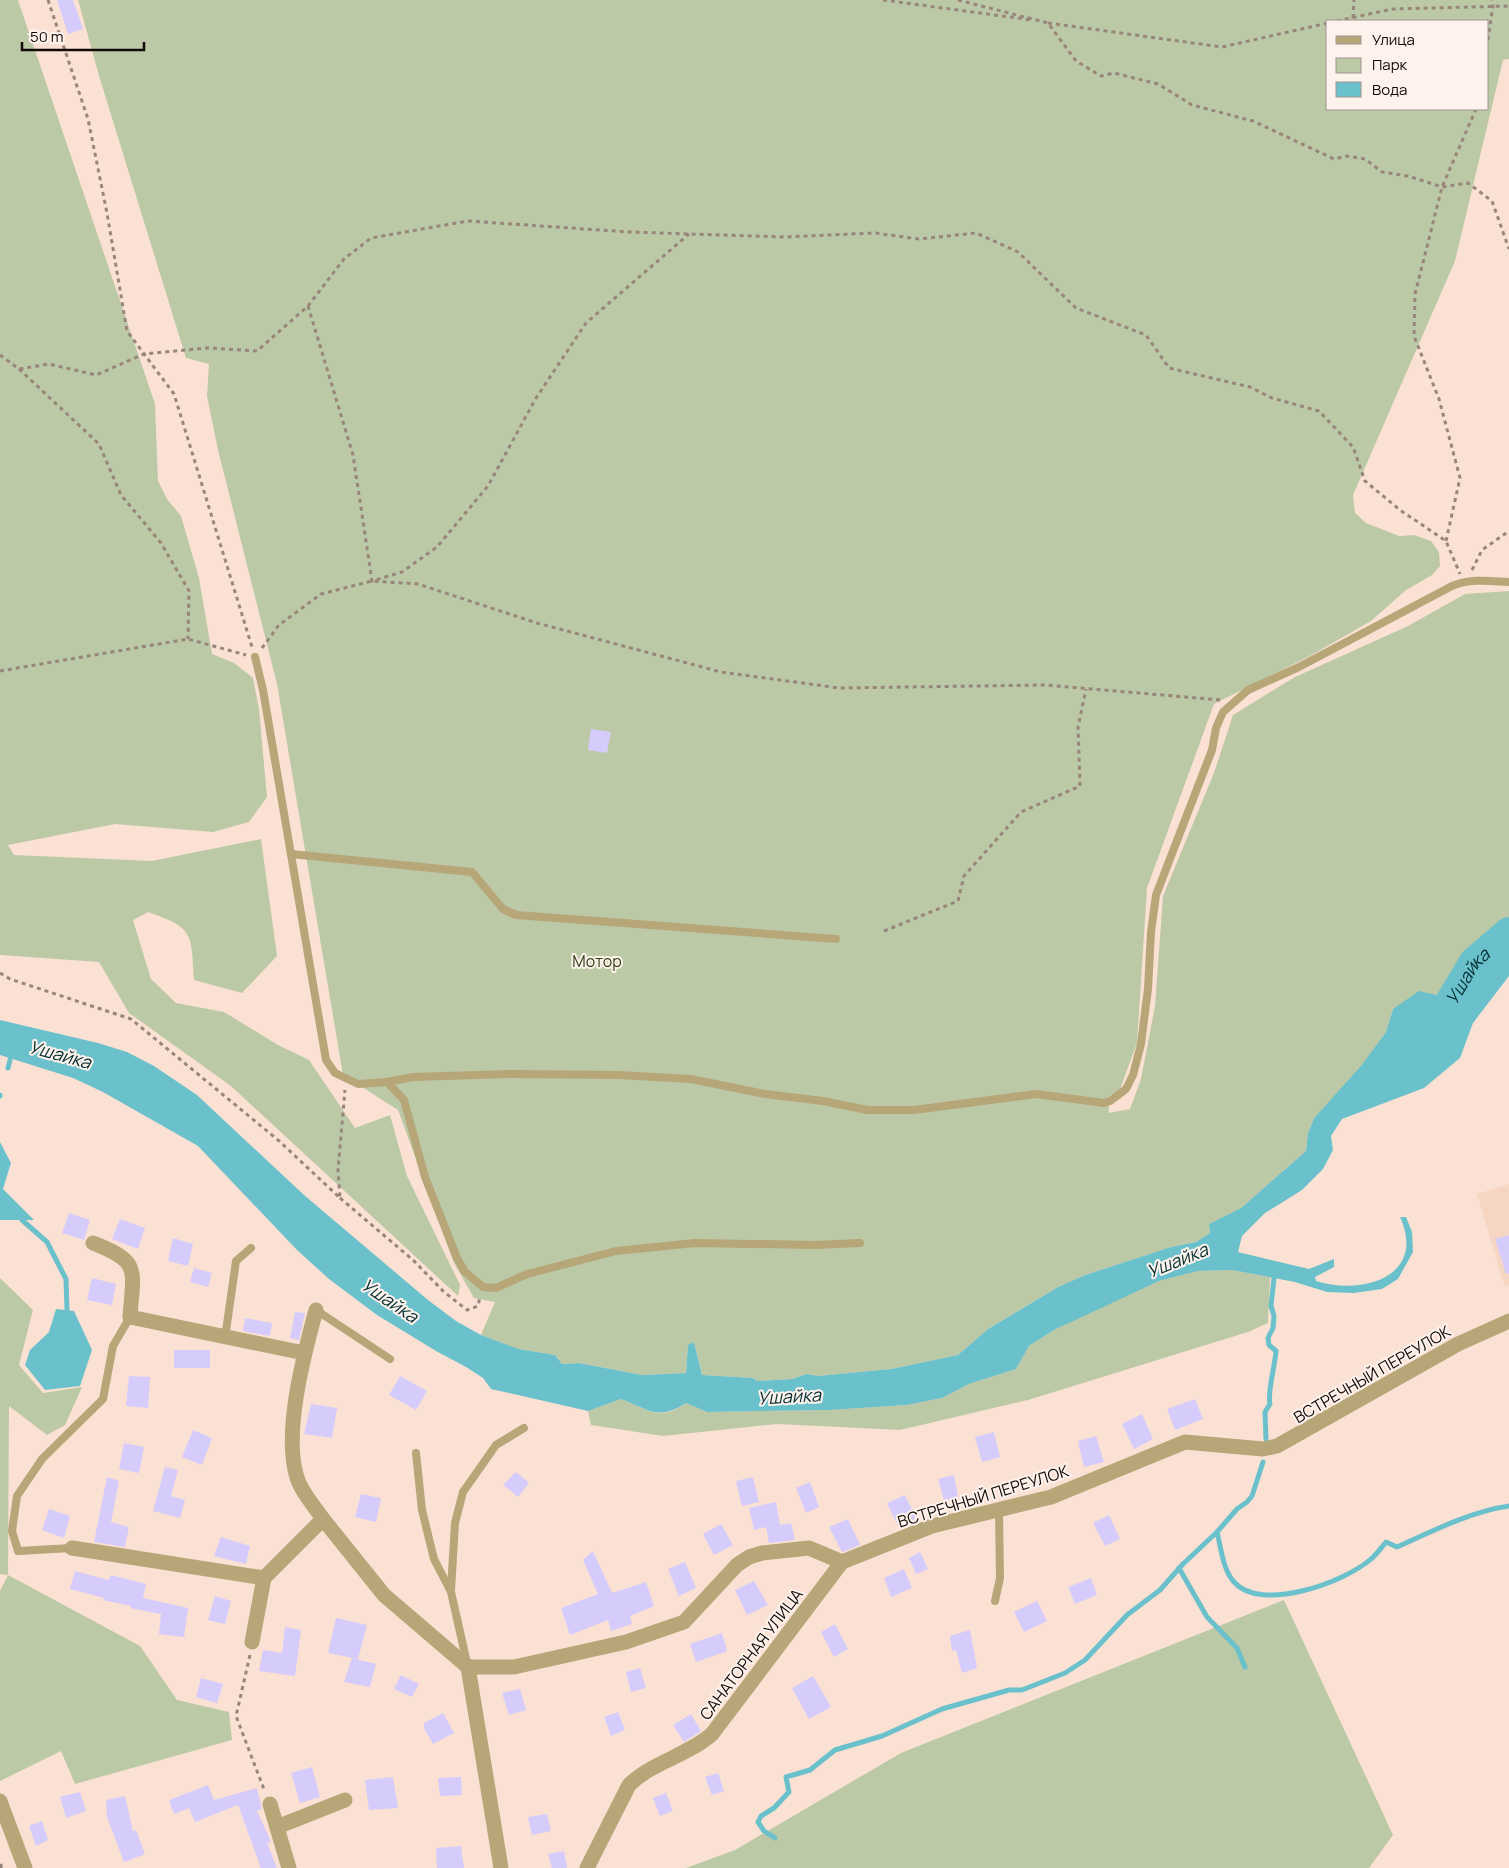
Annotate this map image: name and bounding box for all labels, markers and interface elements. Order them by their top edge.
scale bar [22,20,145,52]
legend [1326,20,1489,110]
text: 50 m [30,26,64,47]
text: Улица [1372,29,1415,50]
text: Парк [1372,54,1408,75]
text: Вода [1372,79,1407,100]
water label: Ушайка [1439,941,1495,1009]
park label: Мотор [572,950,622,972]
water label: Ушайка [26,1034,95,1074]
water label: Ушайка [1143,1237,1212,1283]
water label: Ушайка [357,1272,424,1328]
street label: ВСТРЕЧНЫЙ ПЕРЕУЛОК [1290,1320,1455,1428]
water label: Ушайка [757,1382,822,1410]
street label: ВСТРЕЧНЫЙ ПЕРЕУЛОК [895,1459,1072,1532]
street label: САНАТОРНАЯ УЛИЦА [694,1584,808,1724]

